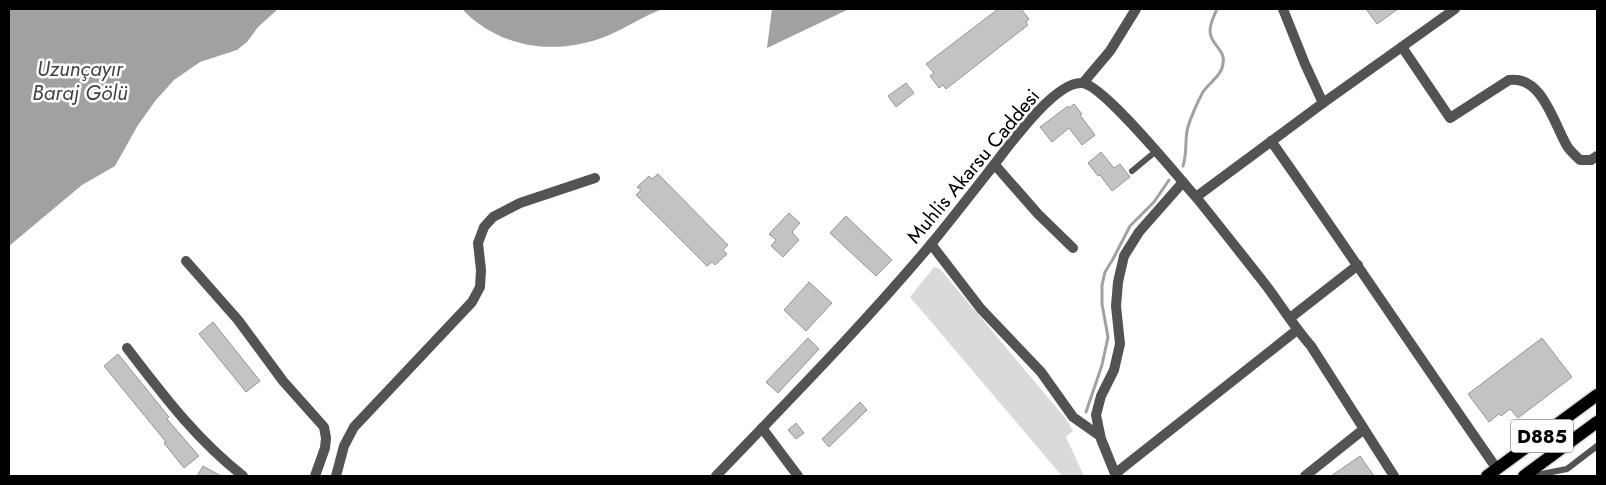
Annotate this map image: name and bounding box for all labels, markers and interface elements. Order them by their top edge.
water label: Uzunçayır Baraj Gölü [32,54,128,108]
street label: Muhlis Akarsu Caddesi [900,83,1047,250]
road number: D885 [1511,420,1573,452]

